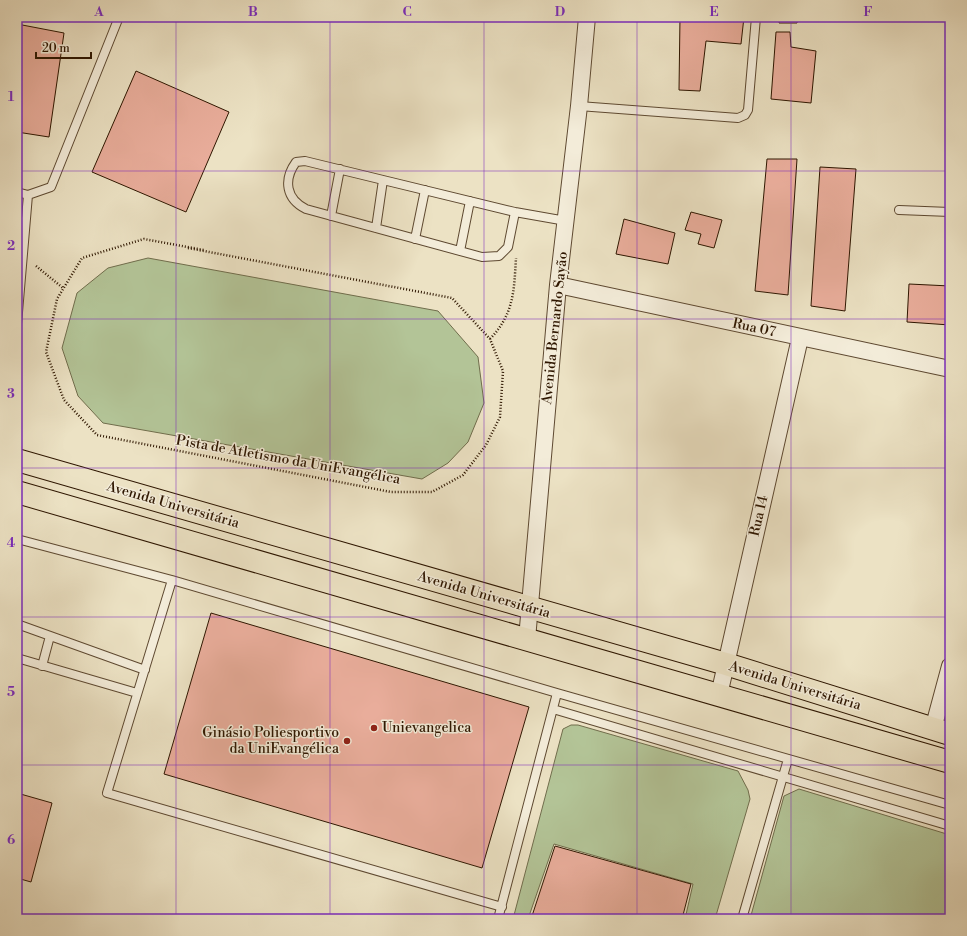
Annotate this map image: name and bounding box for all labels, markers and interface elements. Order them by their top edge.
text: A [93,4,104,20]
text: B [248,4,258,20]
text: C [402,4,412,20]
text: D [555,4,565,20]
text: E [709,4,719,20]
text: F [863,4,873,20]
scale bar [36,34,91,60]
text: 20 m [42,41,70,56]
text: 1 [8,89,15,105]
text: 2 [7,238,15,254]
street label: Avenida Bernardo Sayão [538,251,572,406]
street label: Rua 07 [731,315,777,341]
text: 3 [7,386,15,402]
street label: Pista de Atletismo da UniEvangélica [174,431,403,489]
street label: Avenida Universitária [104,477,242,533]
street label: Rua 14 [746,494,772,538]
text: 4 [7,535,16,551]
street label: Avenida Universitária [415,567,553,623]
street label: Avenida Universitária [726,657,864,715]
text: 5 [7,684,15,700]
place label: Unievangelica [382,719,472,737]
marker: Unievangelica [369,723,379,733]
place label: Ginásio Poliesportivo da UniEvangélica [202,724,340,758]
marker: Ginásio Poliesportivo da UniEvangélica [342,736,352,746]
text: 6 [7,832,15,848]

